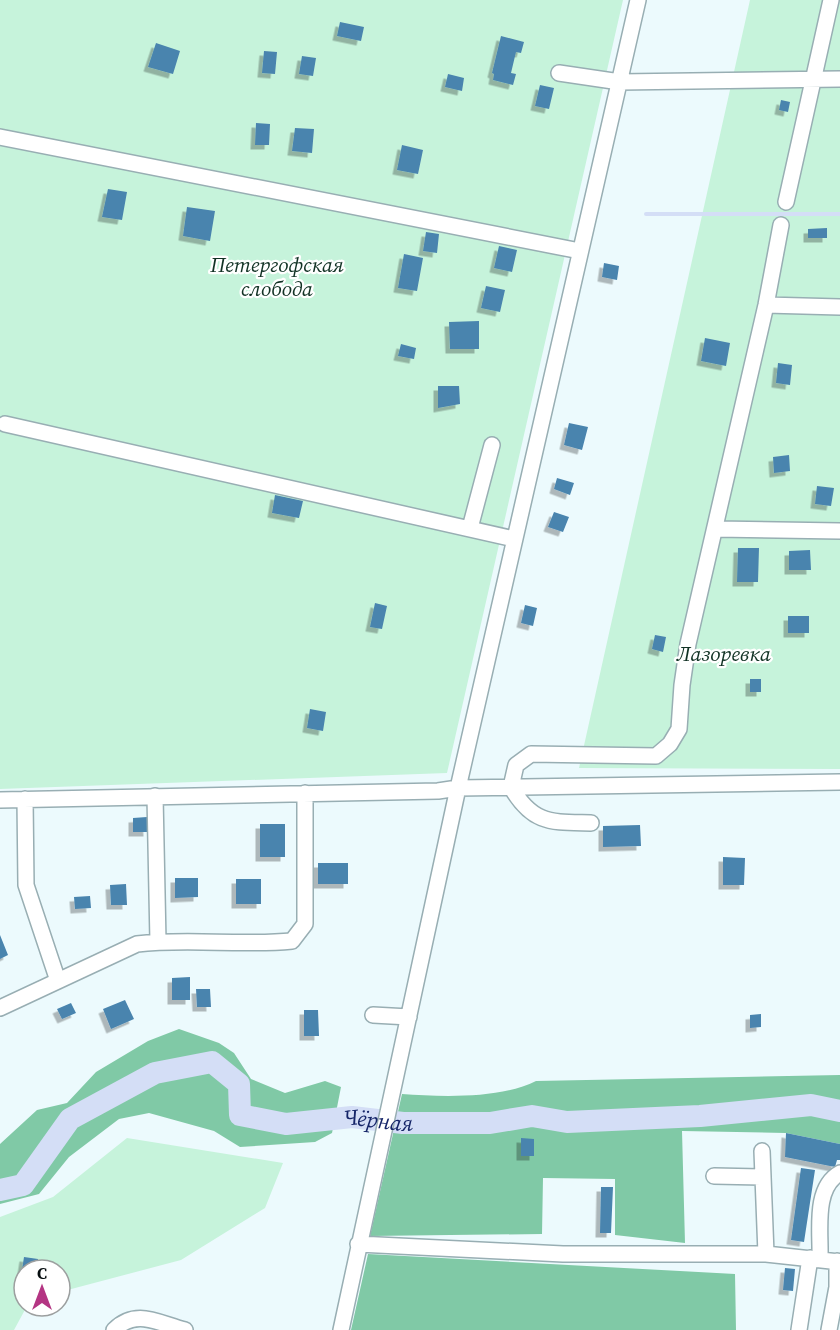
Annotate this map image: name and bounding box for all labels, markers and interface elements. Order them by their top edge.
park label: Петергофская слобода [209,250,344,303]
park label: Лазоревка [676,639,771,668]
water label: Чёрная [342,1101,413,1138]
north arrow [12,1258,72,1318]
text: С [37,1262,47,1284]

